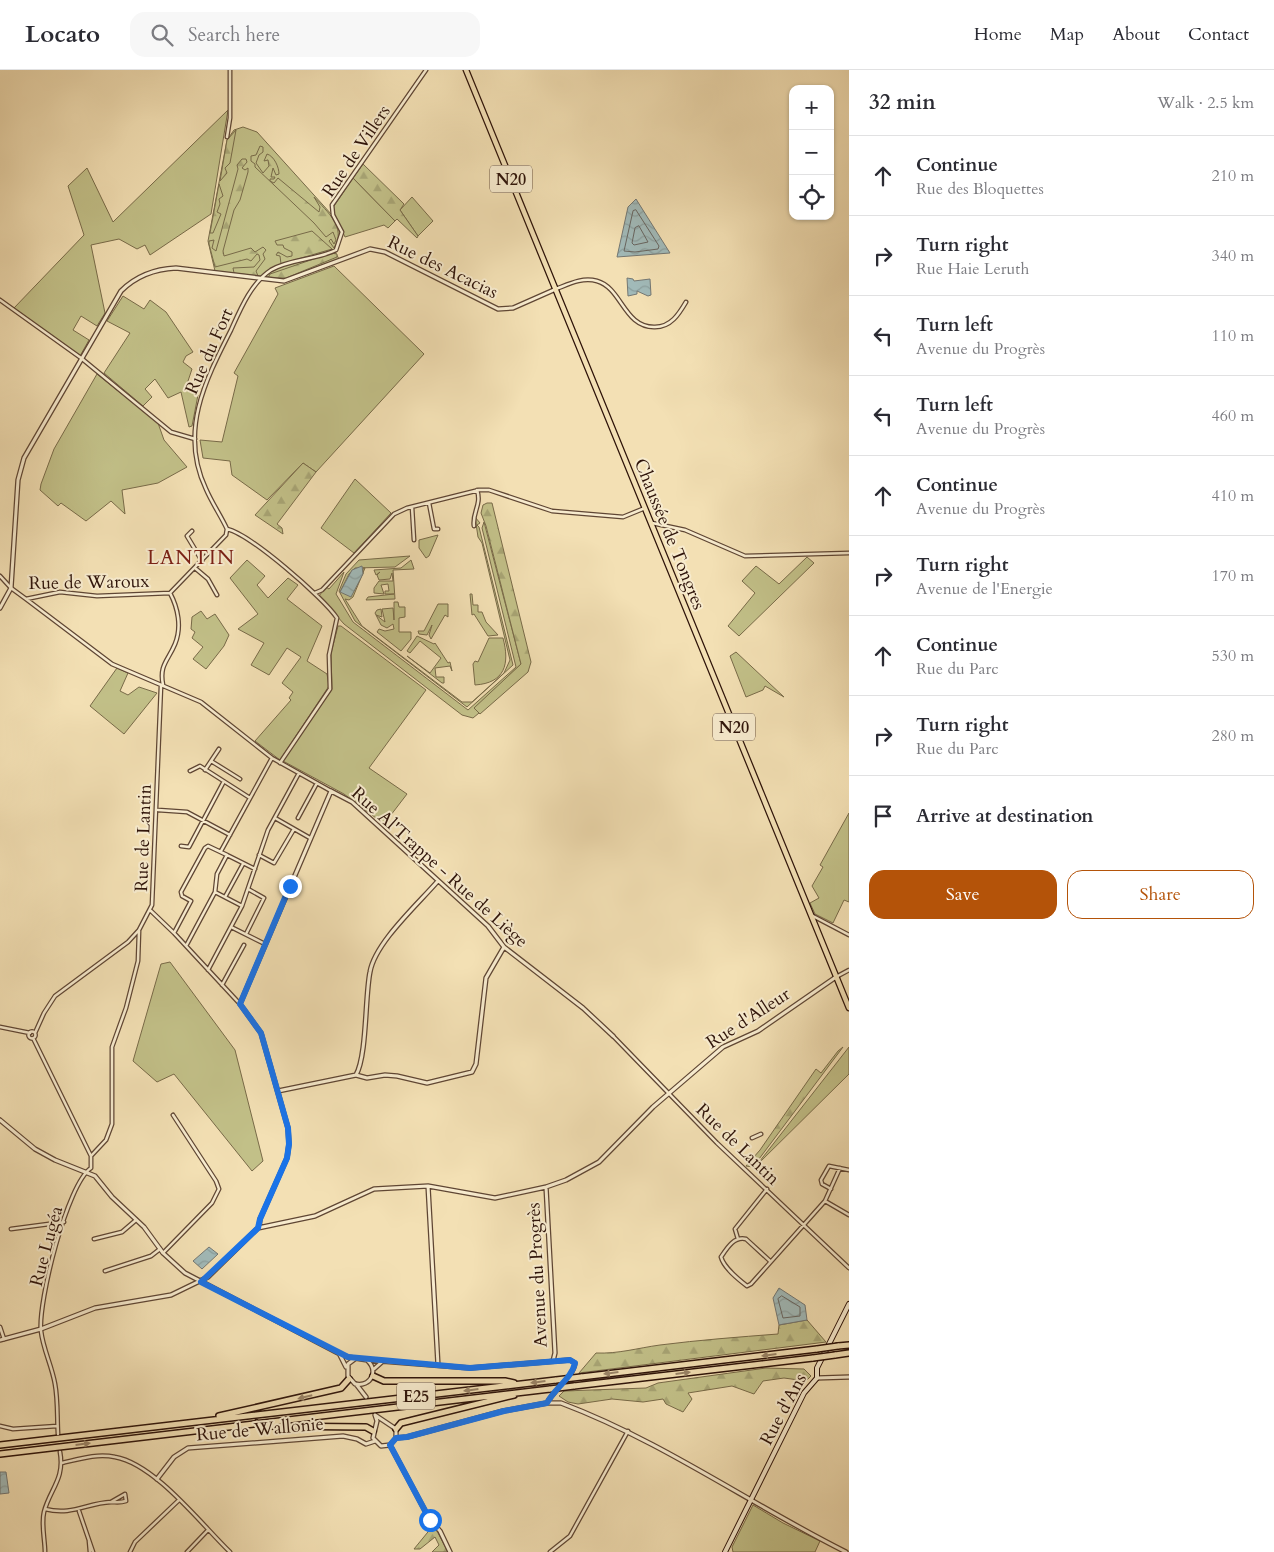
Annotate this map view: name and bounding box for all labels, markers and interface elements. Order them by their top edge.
search box [130,12,480,57]
text: Locato [25,18,100,51]
icon: search [148,21,176,49]
text: Search here [188,22,280,48]
text: Home [974,22,1022,47]
text: Map [1050,22,1084,47]
text: About [1112,22,1160,47]
text: Contact [1188,22,1249,47]
map controls [789,85,834,220]
button: + [789,85,834,130]
text: 32 min [869,88,936,117]
text: Walk · 2.5 km [1157,92,1254,114]
street label: Rue de Villers [316,100,396,202]
button: − [789,130,834,175]
text: Continue [916,152,998,178]
icon: ahead [869,162,897,190]
text: 210 m [1212,165,1254,187]
road number: N20 [490,166,532,192]
button: locate [789,175,834,220]
text: Rue des Bloquettes [916,178,1044,200]
street label: Rue des Acacias [383,230,502,305]
text: Turn right [916,232,1008,258]
icon: right [869,242,897,270]
text: 340 m [1212,245,1254,267]
text: Rue Haie Leruth [916,258,1029,280]
street label: Rue du Fort [179,304,240,398]
text: Turn left [916,312,993,338]
icon: left [869,322,897,350]
text: 110 m [1212,325,1254,347]
text: Avenue du Progrès [916,338,1045,360]
text: Turn left [916,392,993,418]
icon: left [869,402,897,430]
text: 460 m [1212,405,1254,427]
text: Avenue du Progrès [916,418,1045,440]
street label: Chaussée de Tongres [628,455,711,614]
text: Continue [916,472,998,498]
icon: ahead [869,482,897,510]
text: 410 m [1212,485,1254,507]
text: Avenue du Progrès [916,498,1045,520]
district label: LANTIN [147,544,235,571]
text: Turn right [916,552,1008,578]
icon: right [869,562,897,590]
text: 170 m [1212,565,1254,587]
street label: Rue de Waroux [28,569,150,596]
text: Avenue de l'Energie [916,578,1053,600]
text: Continue [916,632,998,658]
icon: ahead [869,642,897,670]
text: 530 m [1212,645,1254,667]
text: Rue du Parc [916,658,999,680]
text: Turn right [916,712,1008,738]
road number: N20 [713,714,755,740]
icon: right [869,722,897,750]
text: 280 m [1212,725,1254,747]
text: Rue du Parc [916,738,999,760]
street label: Rue Al'Trappe - Rue de Liège [346,781,533,954]
street label: Rue de Lantin [129,783,158,892]
icon: arrive [869,802,897,830]
text: Arrive at destination [916,803,1093,829]
button: Save [869,870,1057,919]
button: Share [1067,870,1254,919]
route end [279,875,302,898]
street label: Rue d'Alleur [701,982,796,1055]
street label: Rue de Lantin [690,1098,786,1191]
street label: Avenue du Progrès [521,1202,554,1348]
street label: Rue Lugéa [24,1203,69,1289]
one-way arrow [760,1351,776,1359]
one-way arrow [603,1369,619,1377]
one-way arrow [675,1369,691,1377]
street label: Rue d'Ans [754,1369,813,1450]
one-way arrow [530,1378,546,1386]
road number: E25 [397,1382,435,1410]
one-way arrow [463,1386,479,1394]
one-way arrow [298,1393,313,1401]
street label: Rue de Wallonie [195,1411,325,1448]
one-way arrow [75,1440,91,1448]
route start [419,1509,442,1532]

